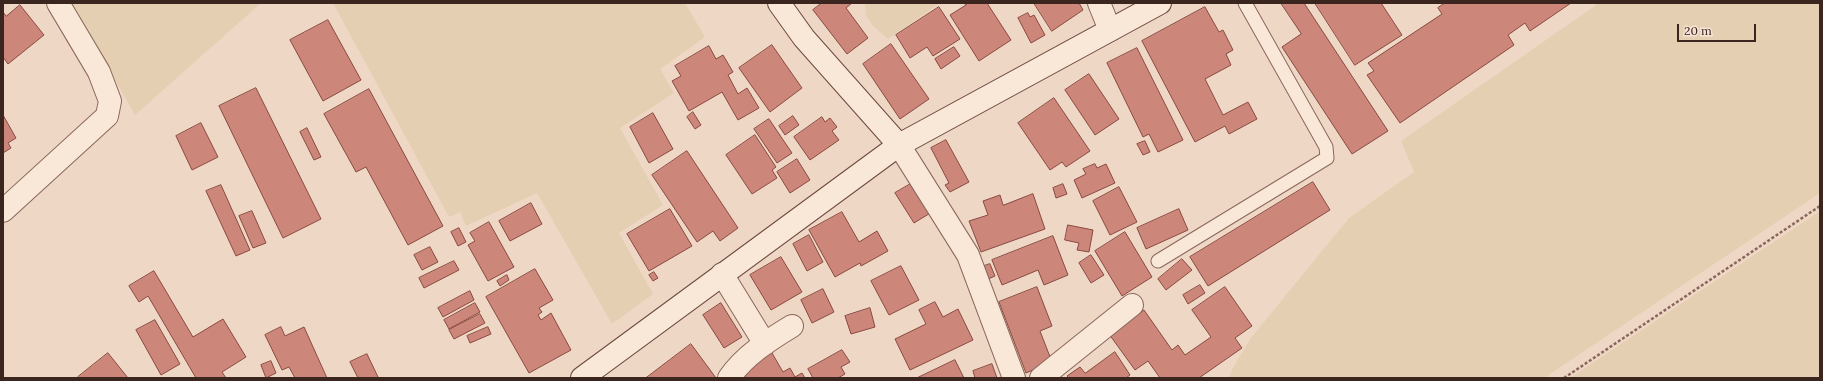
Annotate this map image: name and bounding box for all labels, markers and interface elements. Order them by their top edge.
scale bar [1679,16,1758,42]
text: 20 m [1684,23,1712,38]

